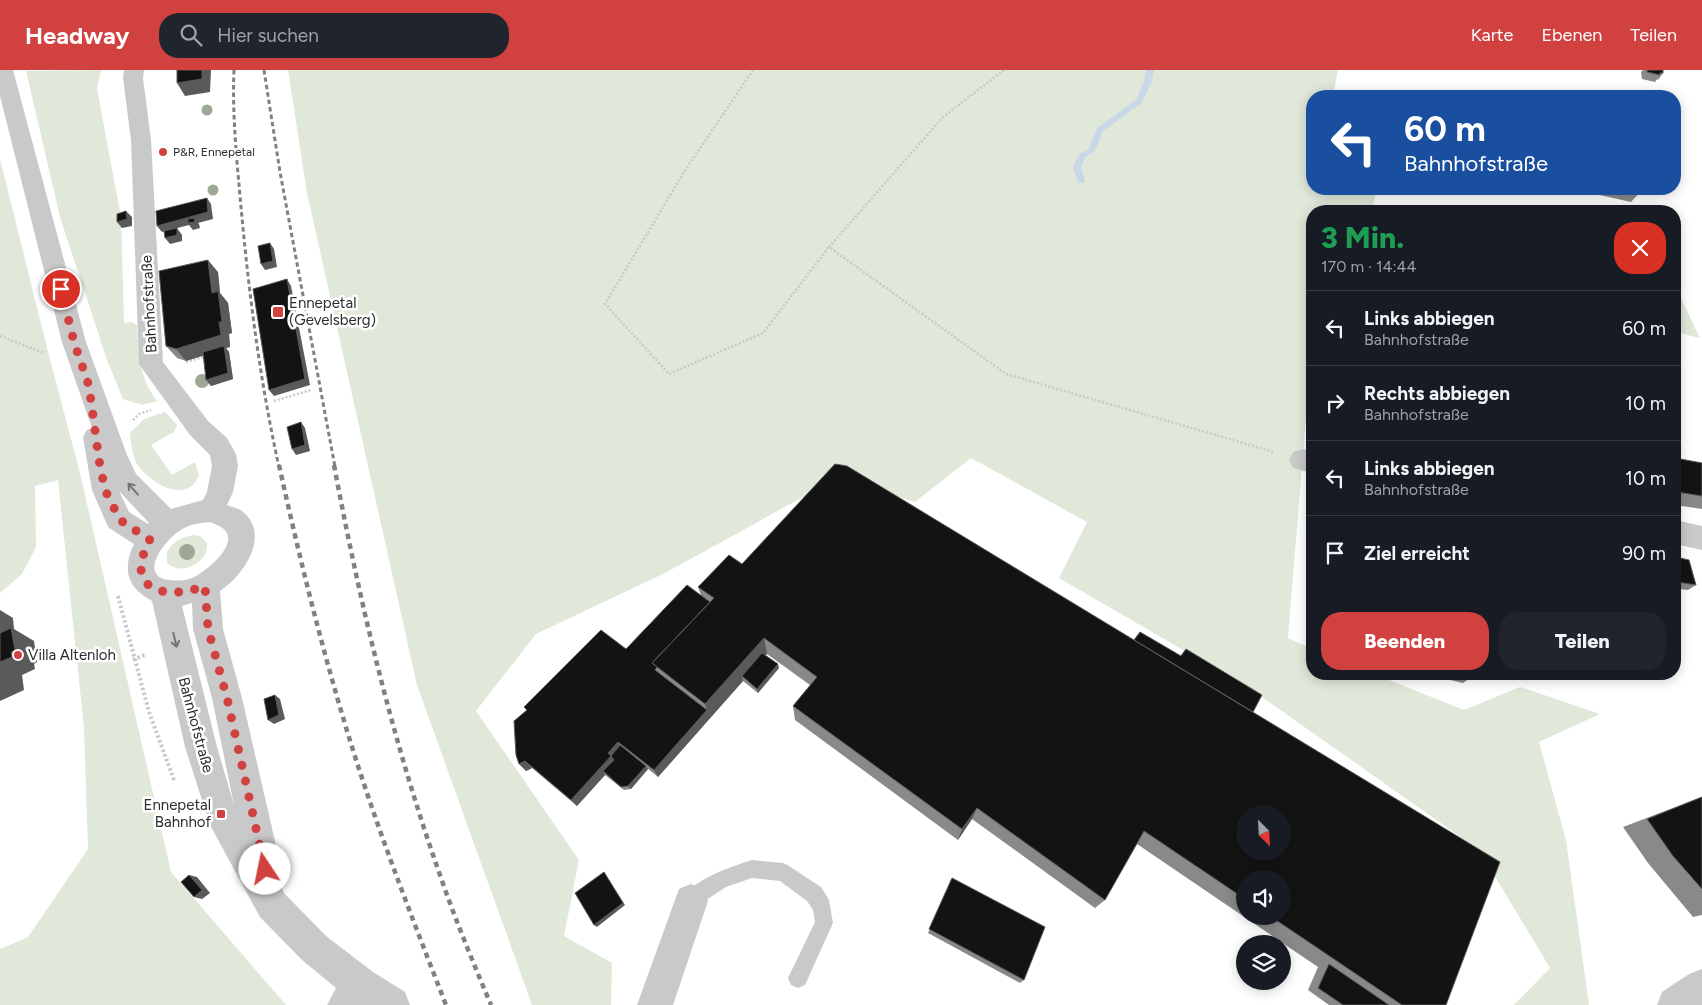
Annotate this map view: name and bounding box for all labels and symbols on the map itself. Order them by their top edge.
place label: P&R, Ennepetal [173,145,255,159]
marker: P&R, Ennepetal [157,146,169,158]
street label: Bahnhofstraße [137,254,161,354]
pin [40,268,82,310]
place label: Ennepetal (Gevelsberg) [289,294,376,329]
marker: Ennepetal (Gevelsberg) [271,305,285,319]
one-way arrow [128,483,139,496]
one-way arrow [171,632,180,648]
place label: Villa Altenloh [28,646,116,664]
marker: Villa Altenloh [12,649,24,661]
street label: Bahnhofstraße [175,675,217,775]
place label: Ennepetal Bahnhof [144,796,211,831]
north arrow [1236,805,1291,860]
marker: Ennepetal Bahnhof [215,808,227,820]
position arrow [238,842,290,894]

